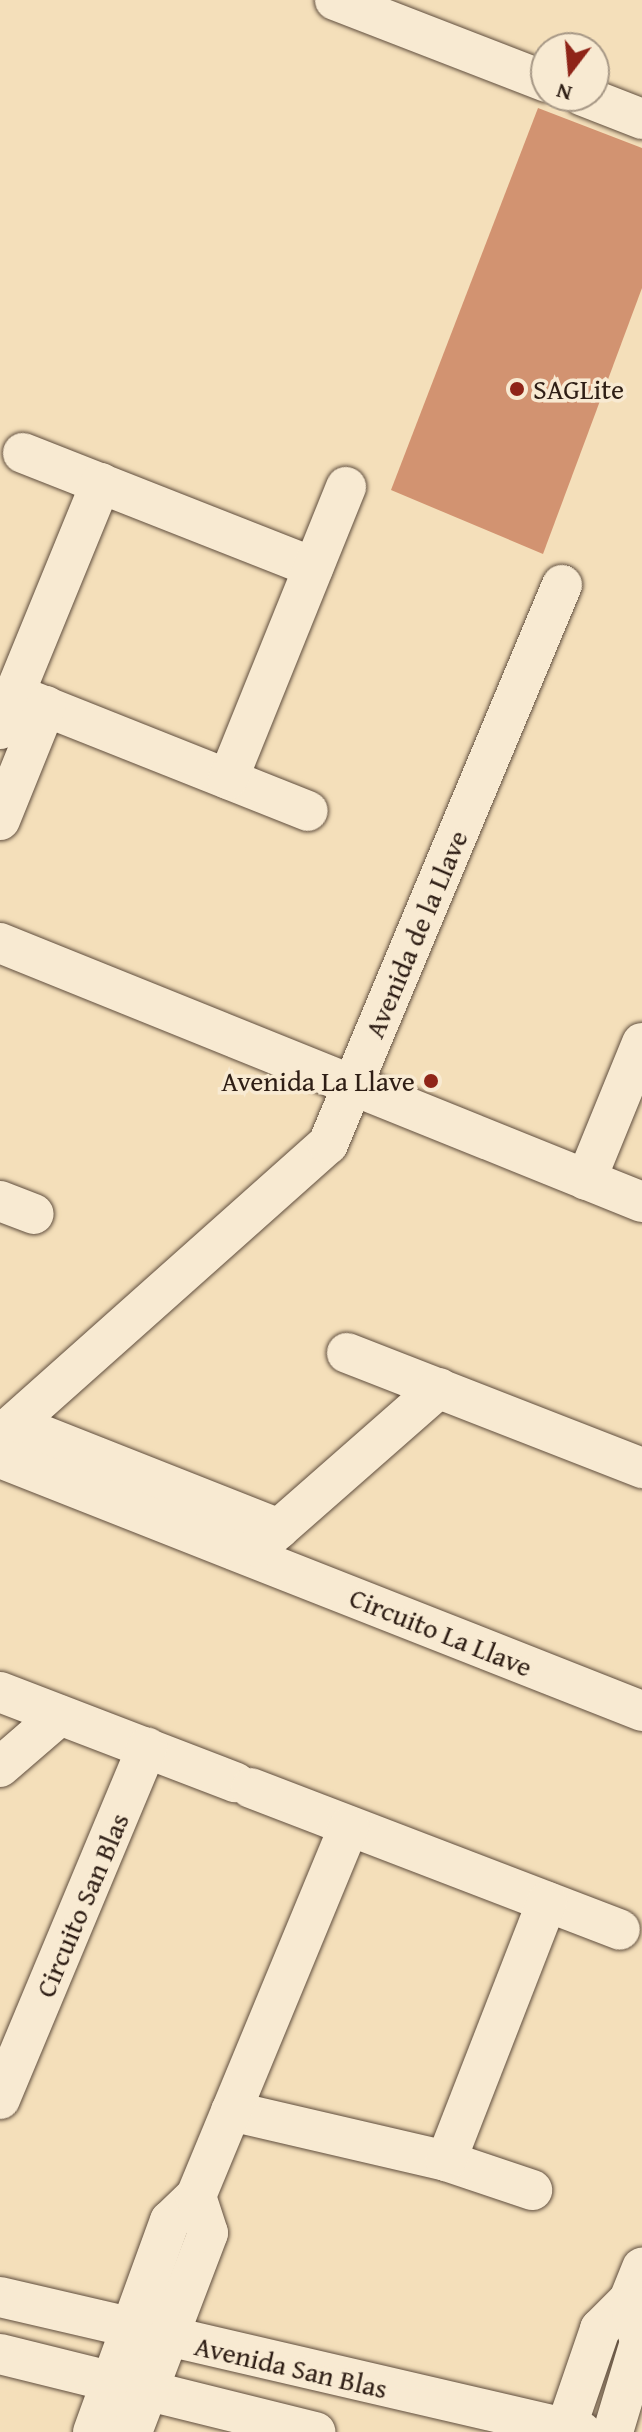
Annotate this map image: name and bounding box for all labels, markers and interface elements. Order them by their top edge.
north arrow [530,32,610,112]
text: N [552,76,575,111]
place label: SAGLite [533,372,624,406]
marker: SAGLite [508,380,526,398]
street label: Avenida de la Llave [357,825,475,1043]
place label: Avenida La Llave [221,1064,415,1098]
marker: Avenida La Llave [422,1072,440,1090]
street label: Circuito La Llave [345,1580,537,1684]
street label: Circuito San Blas [28,1808,136,2002]
street label: Avenida San Blas [191,2328,391,2406]

